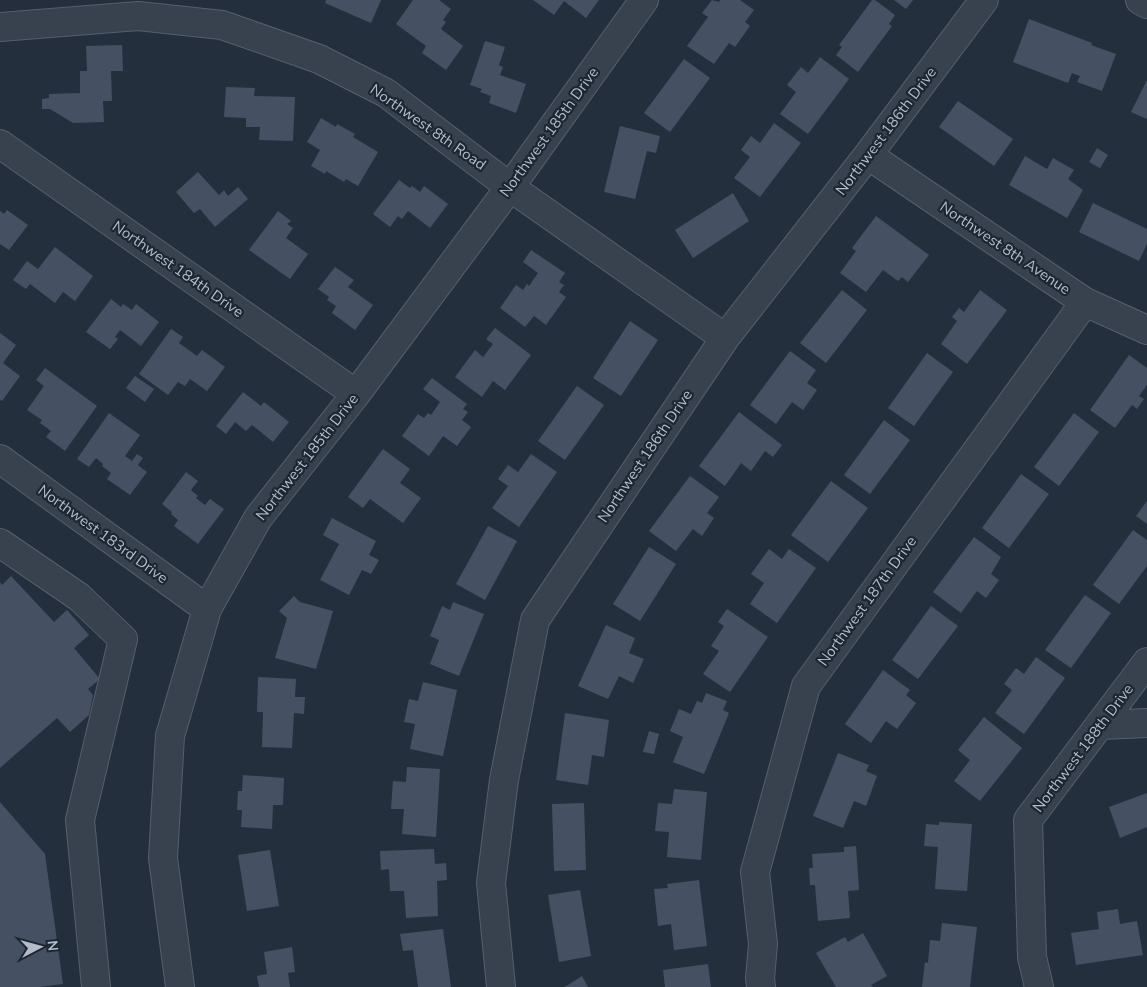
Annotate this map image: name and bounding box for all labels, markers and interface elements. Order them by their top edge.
street label: Northwest 185th Drive [495,63,603,201]
street label: Northwest 186th Drive [831,63,941,199]
street label: Northwest 8th Road [366,79,490,175]
street label: Northwest 8th Avenue [936,197,1074,299]
street label: Northwest 184th Drive [108,216,248,322]
street label: Northwest 186th Drive [593,386,697,526]
street label: Northwest 185th Drive [251,389,363,525]
street label: Northwest 183rd Drive [34,480,172,588]
street label: Northwest 187th Drive [813,532,921,670]
street label: Northwest 188th Drive [1028,680,1138,816]
north arrow [15,922,65,972]
text: N [42,939,62,952]

